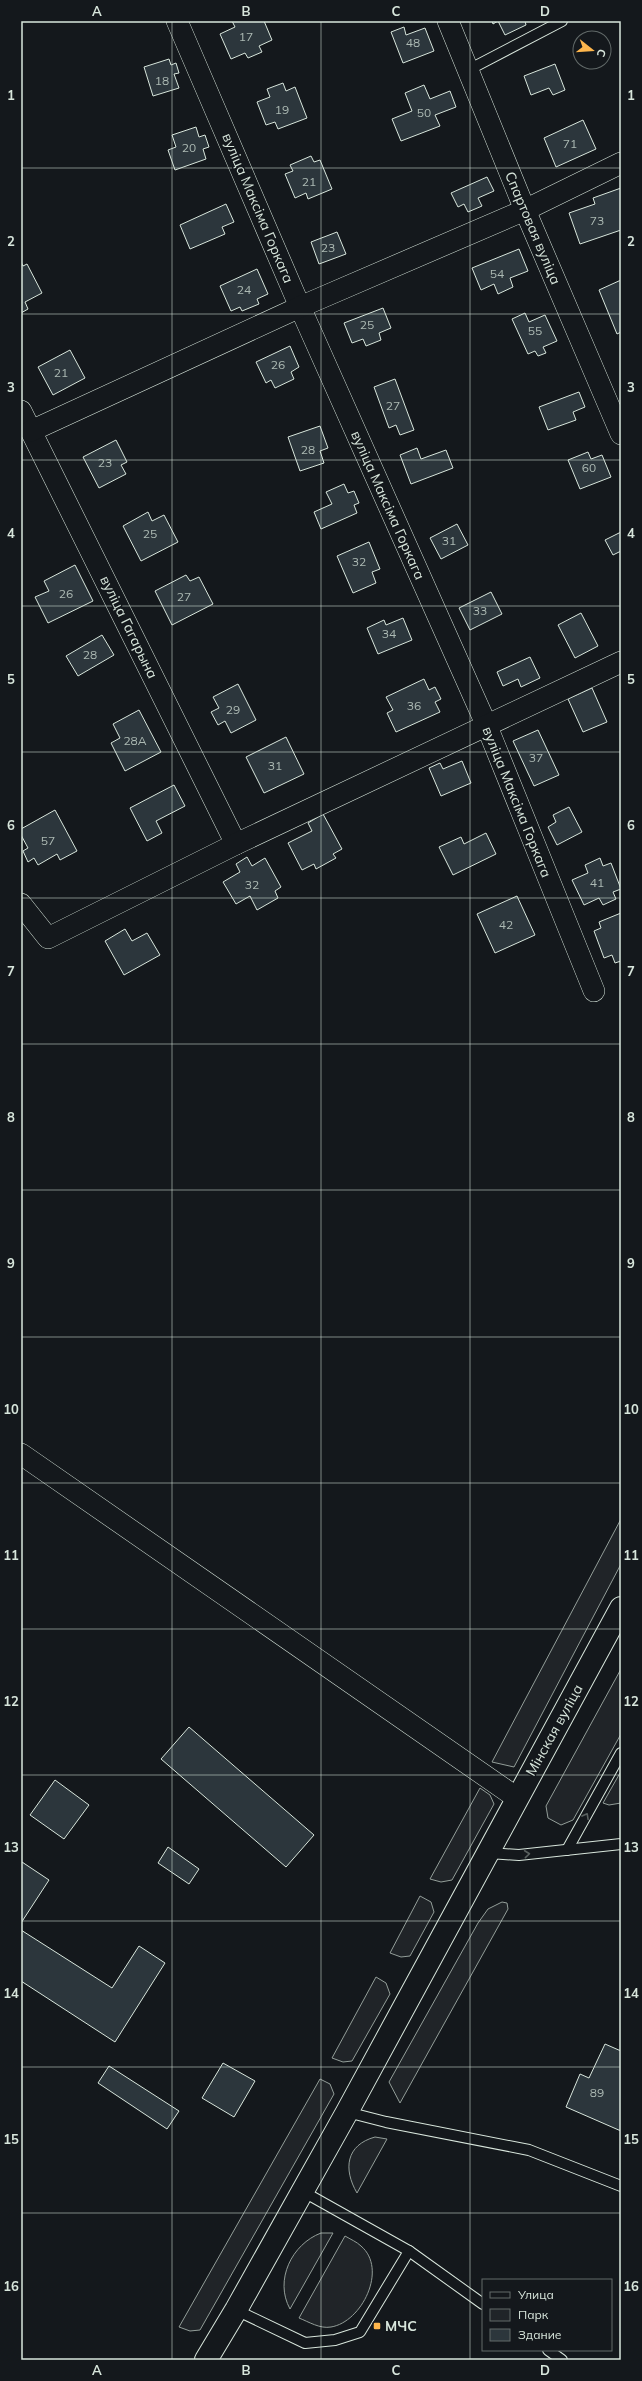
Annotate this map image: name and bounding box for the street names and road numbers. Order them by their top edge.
street label: вуліца Максіма Горкага [218,130,298,286]
street label: Спартовая вуліца [501,169,565,287]
street label: вуліца Максіма Горкага [347,428,429,582]
street label: вуліца Гагарына [96,573,162,681]
street label: вуліца Максіма Горкага [478,724,556,880]
street label: Мінская вуліца [521,1681,587,1779]

